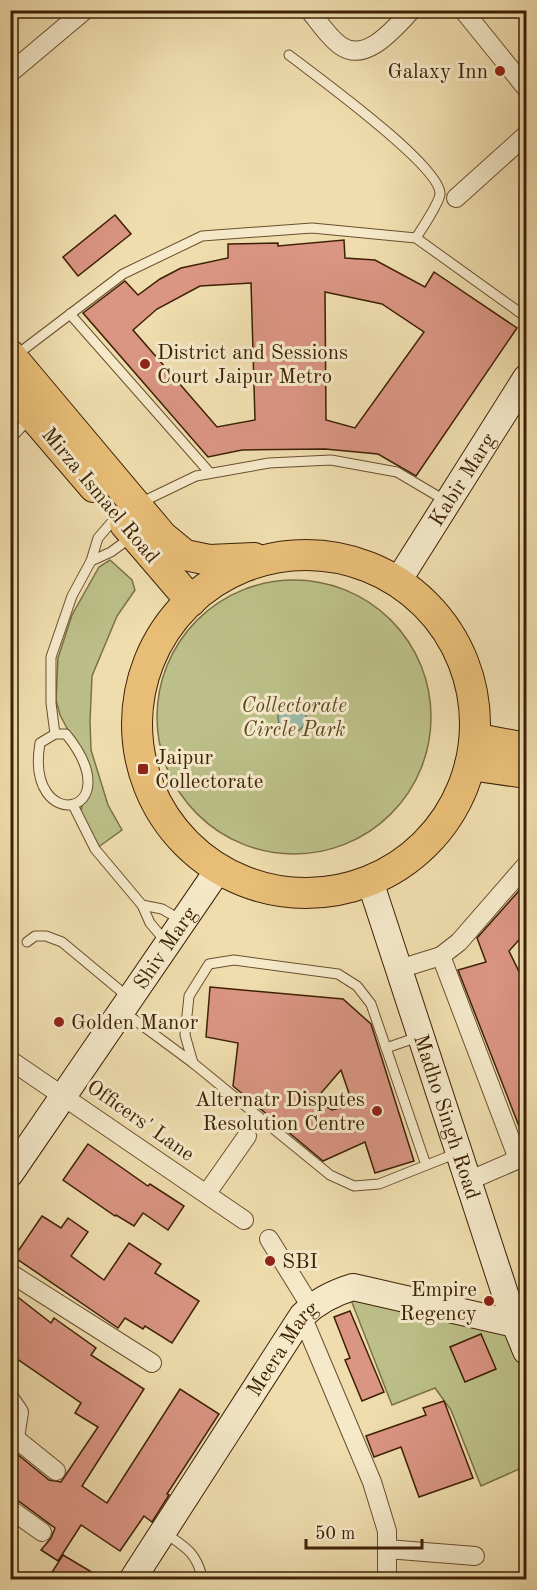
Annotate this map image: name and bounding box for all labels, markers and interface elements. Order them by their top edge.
place label: Galaxy Inn [388,62,488,83]
marker: Galaxy Inn [493,64,507,78]
place label: District and Sessions Court Jaipur Metro [157,343,348,388]
marker: District and Sessions Court Jaipur Metro [138,357,152,371]
street label: Mirza Ismael Road [37,424,162,568]
street label: Kabir Marg [426,430,501,530]
park label: Collectorate Circle Park [241,696,347,741]
place label: Jaipur Collectorate [155,748,263,793]
marker: Jaipur Collectorate [136,762,150,776]
street label: Shiv Marg [130,903,202,994]
place label: Golden Manor [71,1013,199,1034]
marker: Golden Manor [52,1015,66,1029]
street label: Madho Singh Road [409,1032,482,1202]
street label: Officers' Lane [83,1077,198,1166]
place label: Alternatr Disputes Resolution Centre [195,1090,365,1135]
marker: Alternatr Disputes Resolution Centre [370,1104,384,1118]
place label: SBI [282,1252,318,1273]
marker: SBI [263,1254,277,1268]
place label: Empire Regency [400,1280,477,1325]
marker: Empire Regency [482,1294,496,1308]
street label: Meera Marg [244,1297,323,1401]
scale bar [306,1512,422,1550]
text: 50 m [315,1525,355,1543]

